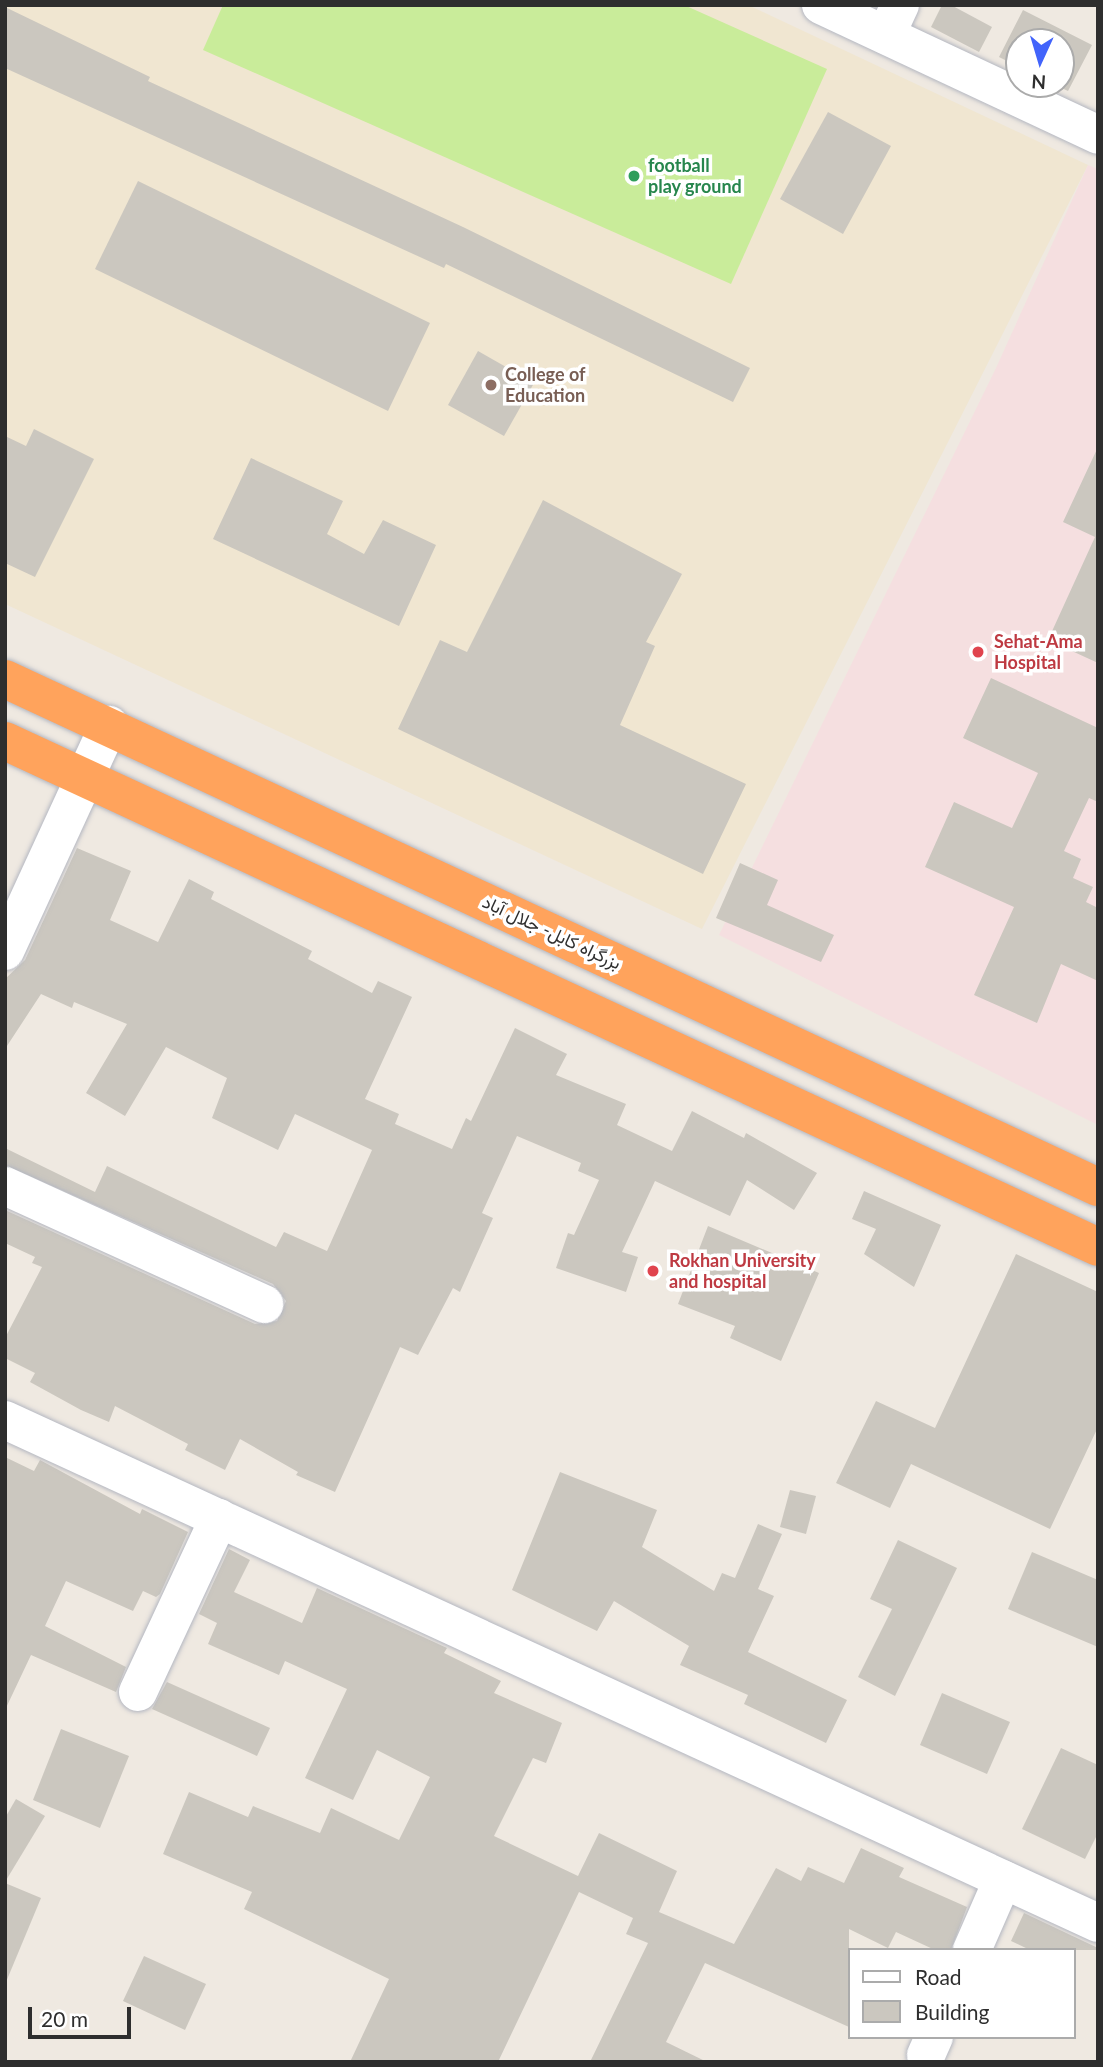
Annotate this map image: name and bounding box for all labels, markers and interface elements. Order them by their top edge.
north arrow [1005,28,1075,98]
text: N [1031,70,1047,94]
place label: football play ground [648,155,742,198]
marker: football play ground [626,168,642,184]
place label: College of Education [505,364,586,406]
marker: College of Education [483,377,499,393]
place label: Sehat-Ama Hospital [994,631,1083,674]
marker: Sehat-Ama Hospital [968,642,988,662]
street label: بزرگراه کابل- جلال آباد [479,890,625,974]
place label: Rokhan University and hospital [669,1250,816,1292]
marker: Rokhan University and hospital [643,1261,663,1281]
legend [848,1948,1075,2039]
text: Road [915,1964,962,1989]
scale bar [32,1994,135,2038]
text: Building [915,1999,990,2024]
text: 20 m [41,2006,88,2031]

